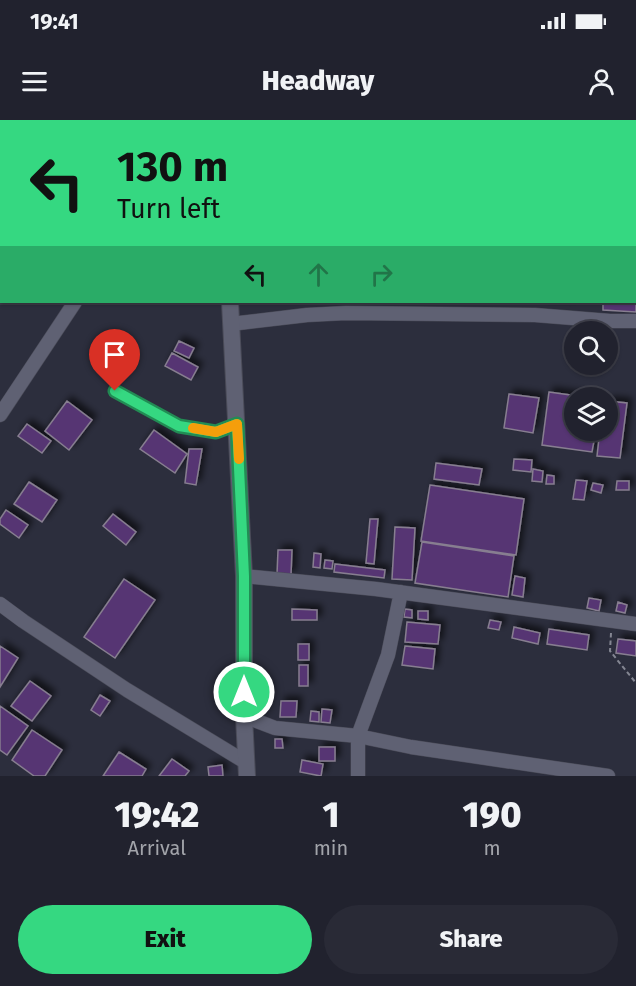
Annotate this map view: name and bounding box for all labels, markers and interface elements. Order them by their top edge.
text: 19:41 [30,8,79,35]
icon: menu [18,65,51,98]
text: Headway [262,65,374,97]
icon: person [585,65,618,98]
text: 130 m [117,142,228,192]
icon: left [18,144,96,222]
text: Turn left [117,193,220,225]
icon: left [239,258,272,291]
icon: ahead [302,258,335,291]
icon: right [365,258,398,291]
map controls [564,321,618,441]
button: search [564,321,618,375]
pin [89,329,140,391]
icon: arrive [98,338,131,371]
button: layers [564,387,618,441]
position arrow [212,660,276,724]
text: 19:42 [114,793,199,837]
text: 1 [322,793,339,837]
text: 190 [463,793,522,837]
text: Arrival [128,836,186,860]
text: min [314,836,348,860]
text: m [483,836,501,860]
button: Exit [18,905,312,974]
button: Share [324,905,618,974]

